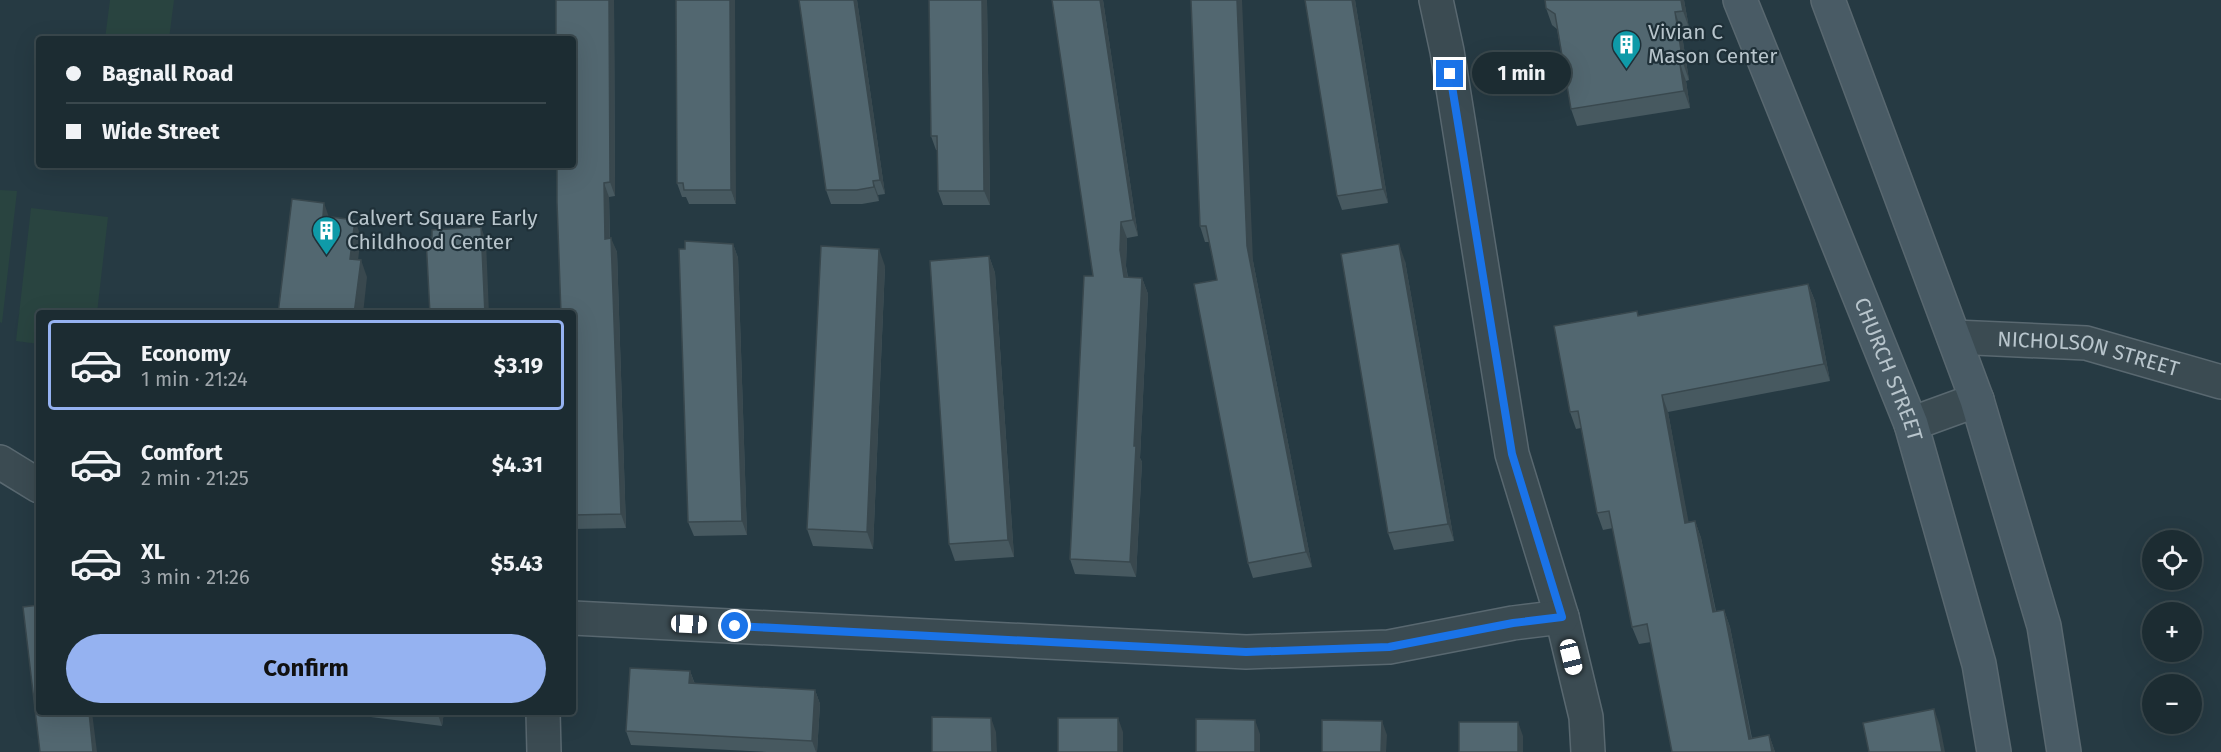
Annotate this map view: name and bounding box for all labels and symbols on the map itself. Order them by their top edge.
place label: Vivian C Mason Center [1648,19,1777,69]
building icon: Vivian C Mason Center [1611,28,1643,70]
callout: 1 min [1471,53,1570,95]
route end [1436,60,1463,87]
place label: Calvert Square Early Childhood Center [347,205,538,255]
building icon: Calvert Square Early Childhood Center [310,214,342,256]
street label: CHURCH STREET [1848,294,1928,444]
street label: NICHOLSON STREET [1997,326,2182,382]
route start [721,612,748,639]
car [671,614,707,634]
car [1558,637,1584,677]

